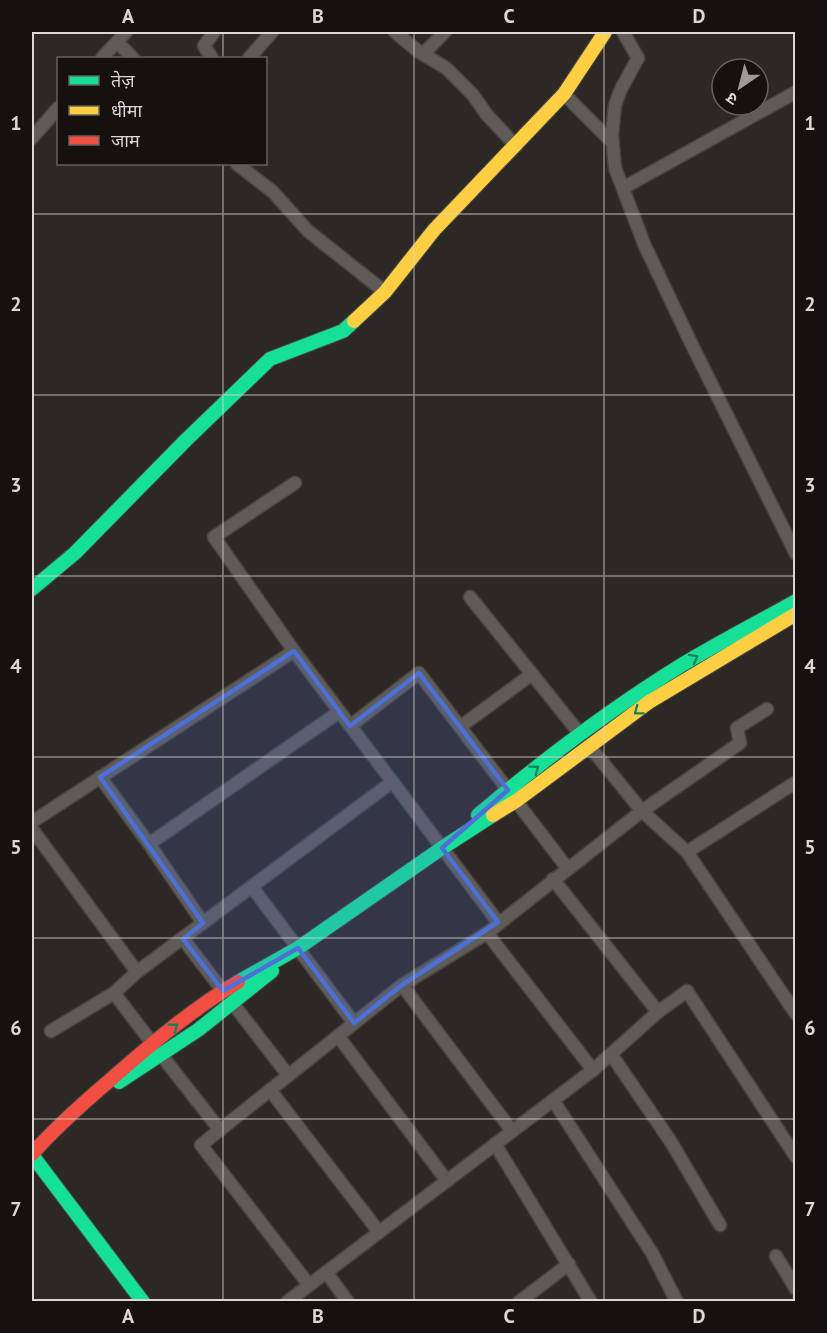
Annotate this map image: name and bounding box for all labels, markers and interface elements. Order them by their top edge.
text: A [122,3,135,29]
text: B [312,3,324,29]
text: C [503,3,515,29]
text: D [693,3,706,29]
legend [57,57,267,165]
north arrow [710,57,770,117]
text: तेज़ [111,69,135,92]
text: उ [721,88,741,110]
text: धीमा [111,99,142,122]
text: 1 [10,110,22,136]
text: 1 [804,110,816,136]
text: जाम [111,129,141,152]
text: 2 [10,291,22,317]
text: 2 [804,291,816,317]
text: 3 [10,472,22,498]
text: 3 [804,472,816,498]
text: 4 [10,653,22,679]
text: 4 [804,653,816,679]
one-way arrow [688,654,698,665]
one-way arrow [634,703,645,714]
one-way arrow [528,766,539,777]
text: 5 [10,834,22,860]
text: 5 [804,834,816,860]
text: 6 [10,1015,22,1041]
text: 6 [804,1015,816,1041]
one-way arrow [168,1023,179,1034]
text: 7 [10,1196,22,1222]
text: 7 [804,1196,816,1222]
text: A [122,1303,135,1329]
text: B [312,1303,324,1329]
text: C [503,1303,515,1329]
text: D [693,1303,706,1329]

